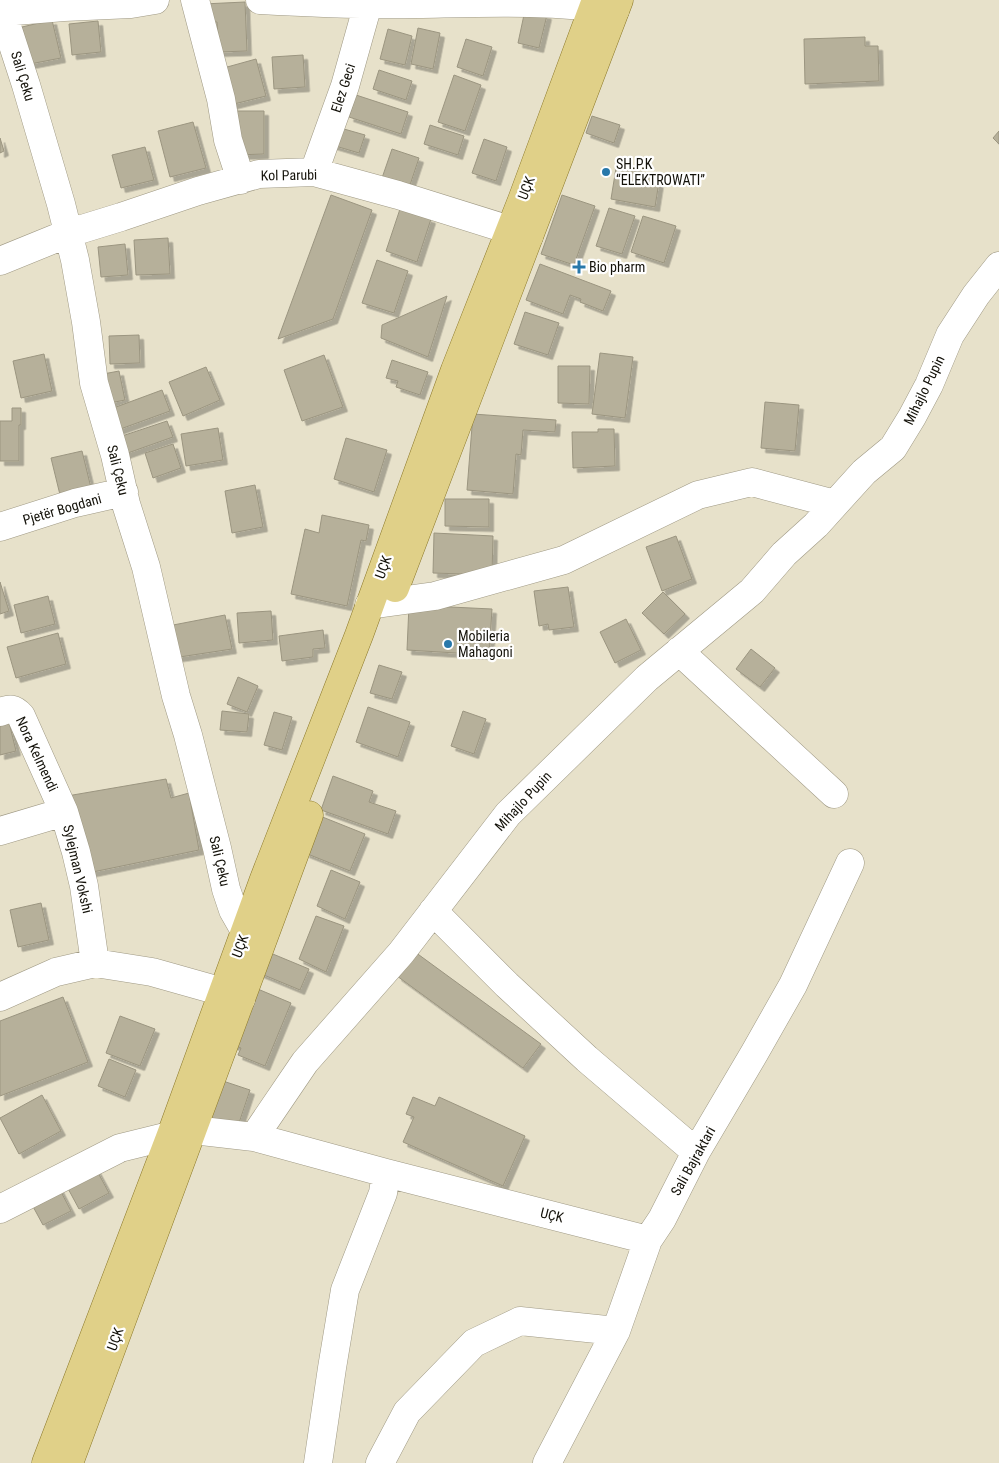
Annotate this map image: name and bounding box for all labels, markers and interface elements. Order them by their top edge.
street label: Sali Çeku [8,49,38,103]
street label: Elez Geci [328,61,358,115]
place label: SH.P.K “ELEKTROWATI” [616,156,705,188]
marker: SH.P.K “ELEKTROWATI” [600,166,612,178]
street label: Kol Parubi [261,167,317,183]
street label: UÇK [514,174,538,202]
place label: Bio pharm [589,259,645,275]
marker: Bio pharm [573,261,585,273]
street label: Mihajlo Pupin [900,353,948,427]
street label: Sali Çeku [104,443,132,497]
street label: Pjetër Bogdani [21,490,103,528]
street label: UÇK [371,553,395,581]
place label: Mobileria Mahagoni [458,628,513,660]
marker: Mobileria Mahagoni [442,638,454,650]
street label: Nora Kelmendi [13,714,61,794]
street label: Mihajlo Pupin [491,768,555,834]
street label: Sylejman Vokshi [60,823,96,915]
street label: Sali Çeku [206,834,234,888]
street label: UÇK [228,932,252,960]
street label: Sali Bajraktari [667,1124,719,1198]
street label: UÇK [539,1204,566,1226]
street label: UÇK [103,1325,127,1353]

